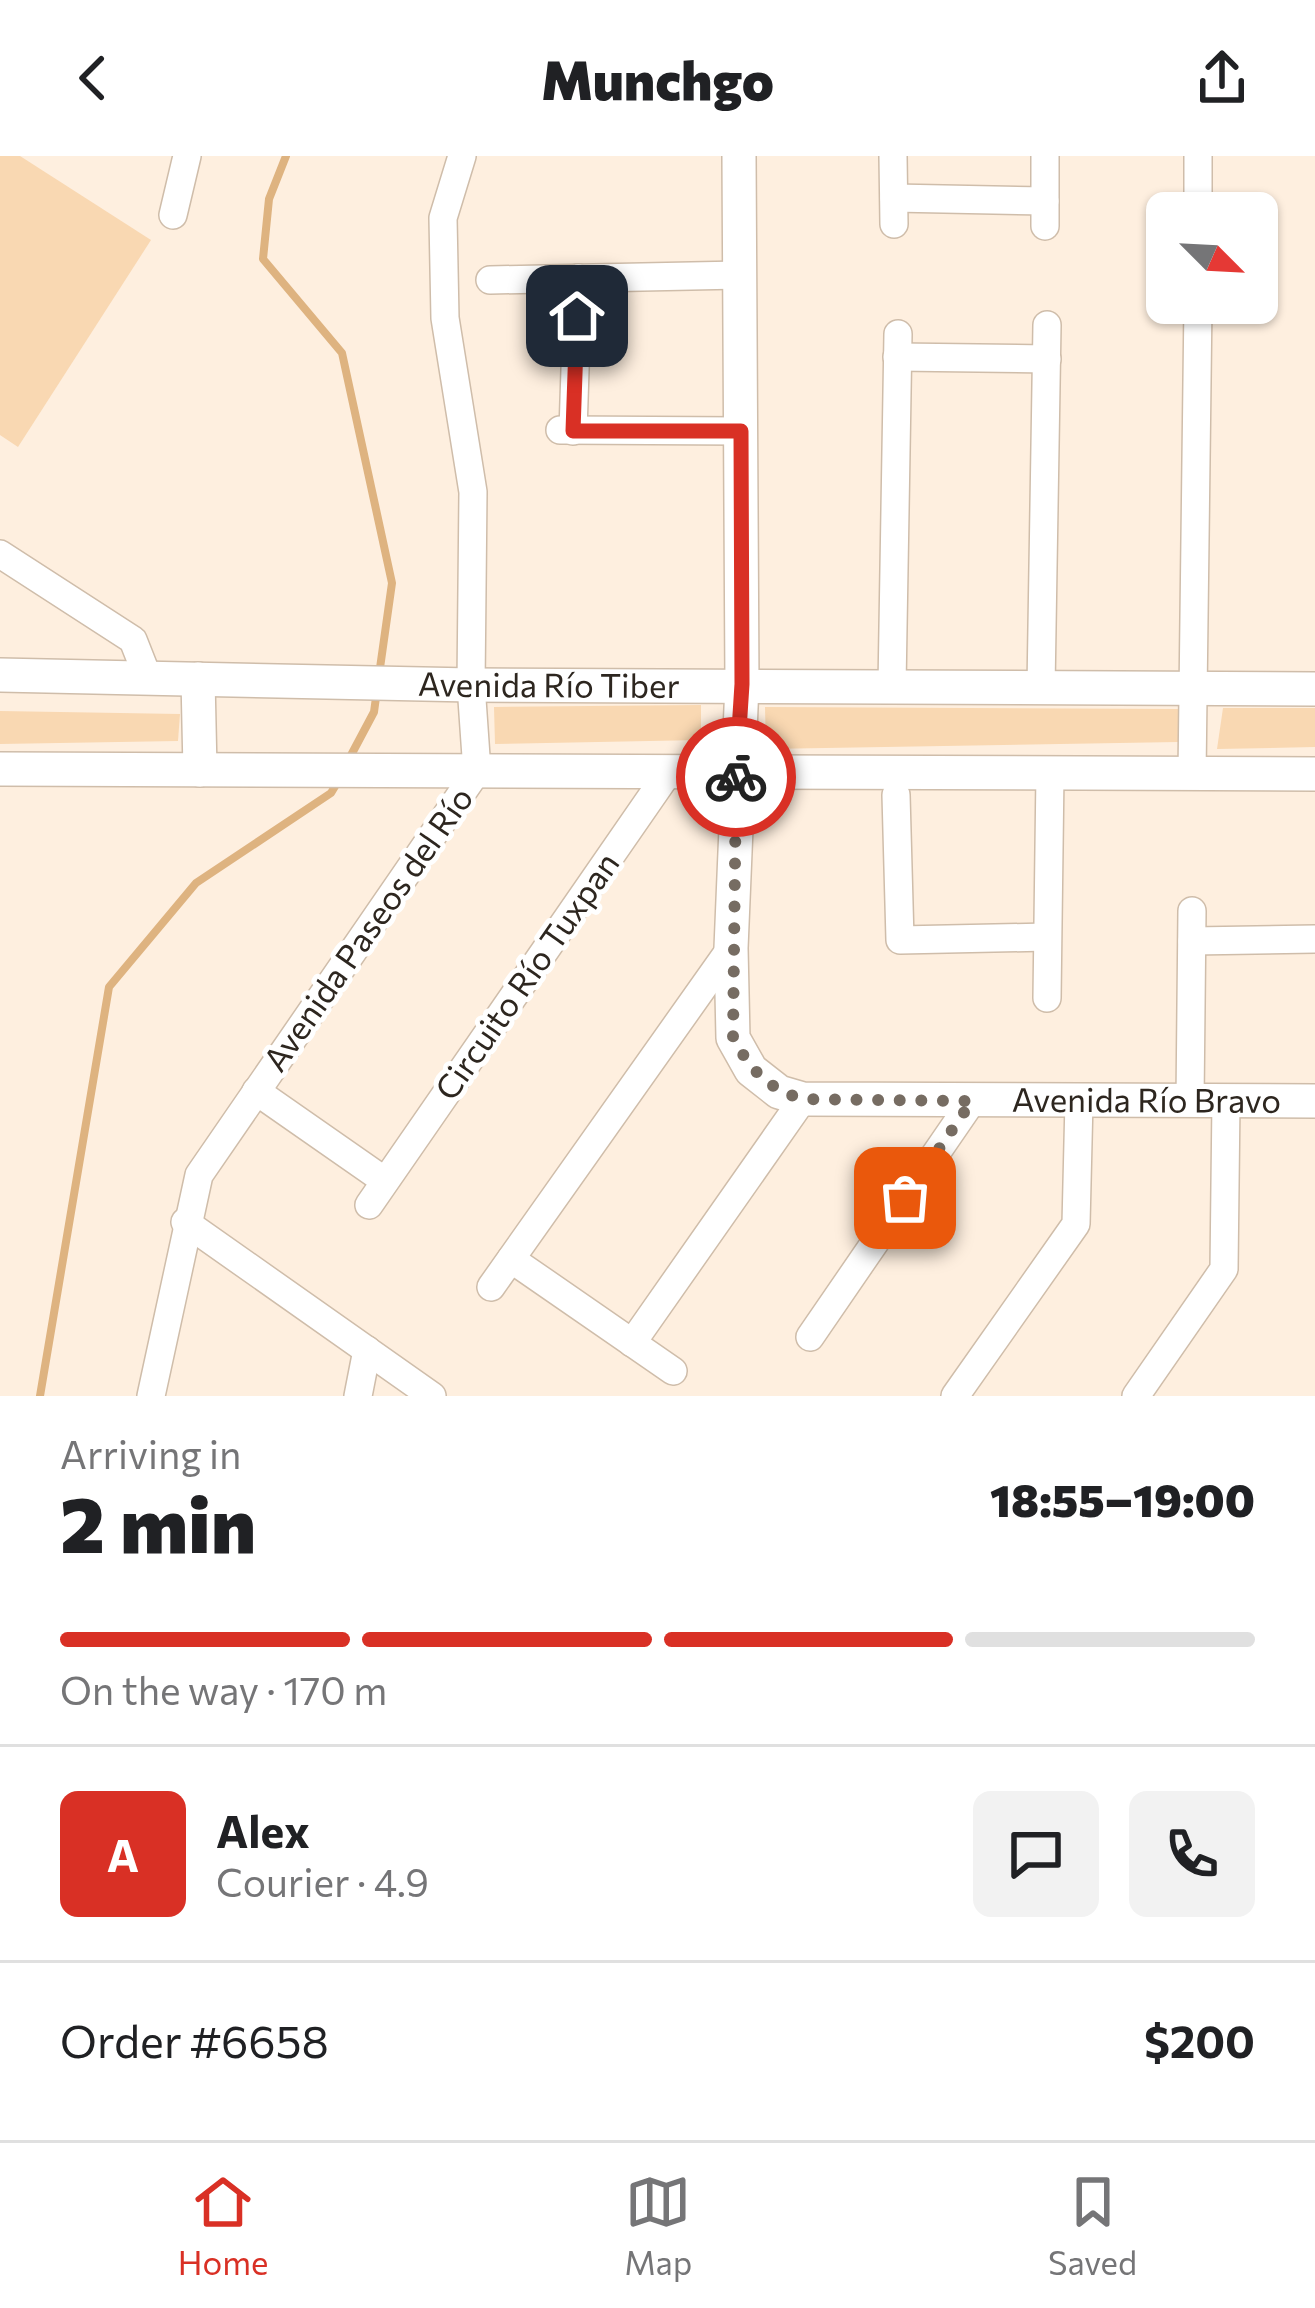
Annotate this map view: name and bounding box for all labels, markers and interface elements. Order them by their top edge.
icon: back [60,45,126,111]
text: Munchgo [541,45,774,111]
icon: share [1189,45,1255,111]
north arrow [1146,192,1278,324]
map controls [1146,192,1278,324]
pin [526,265,628,367]
icon: home [544,283,610,349]
street label: Avenida Río Tiber [418,662,680,705]
courier [676,717,796,837]
icon: bike [703,744,769,810]
street label: Avenida Paseos del Río [253,778,480,1078]
street label: Circuito Río Tuxpan [425,843,627,1107]
street label: Avenida Río Bravo [1012,1078,1281,1120]
pin [854,1147,956,1249]
icon: bag [872,1165,938,1231]
text: Arriving in [60,1429,241,1477]
text: 18:55–19:00 [990,1471,1255,1526]
text: 2 min [60,1474,256,1569]
text: On the way · 170 m [60,1665,387,1713]
button: chat [973,1791,1099,1917]
button: phone [1129,1791,1255,1917]
text: Alex [216,1802,310,1857]
text: A [107,1826,139,1881]
text: Courier · 4.9 [216,1857,429,1905]
text: Order #6658 [60,2012,329,2067]
text: $200 [1144,2012,1255,2067]
tab: Home [178,2169,269,2282]
tab: Map [624,2169,692,2282]
tab: Saved [1048,2169,1137,2282]

